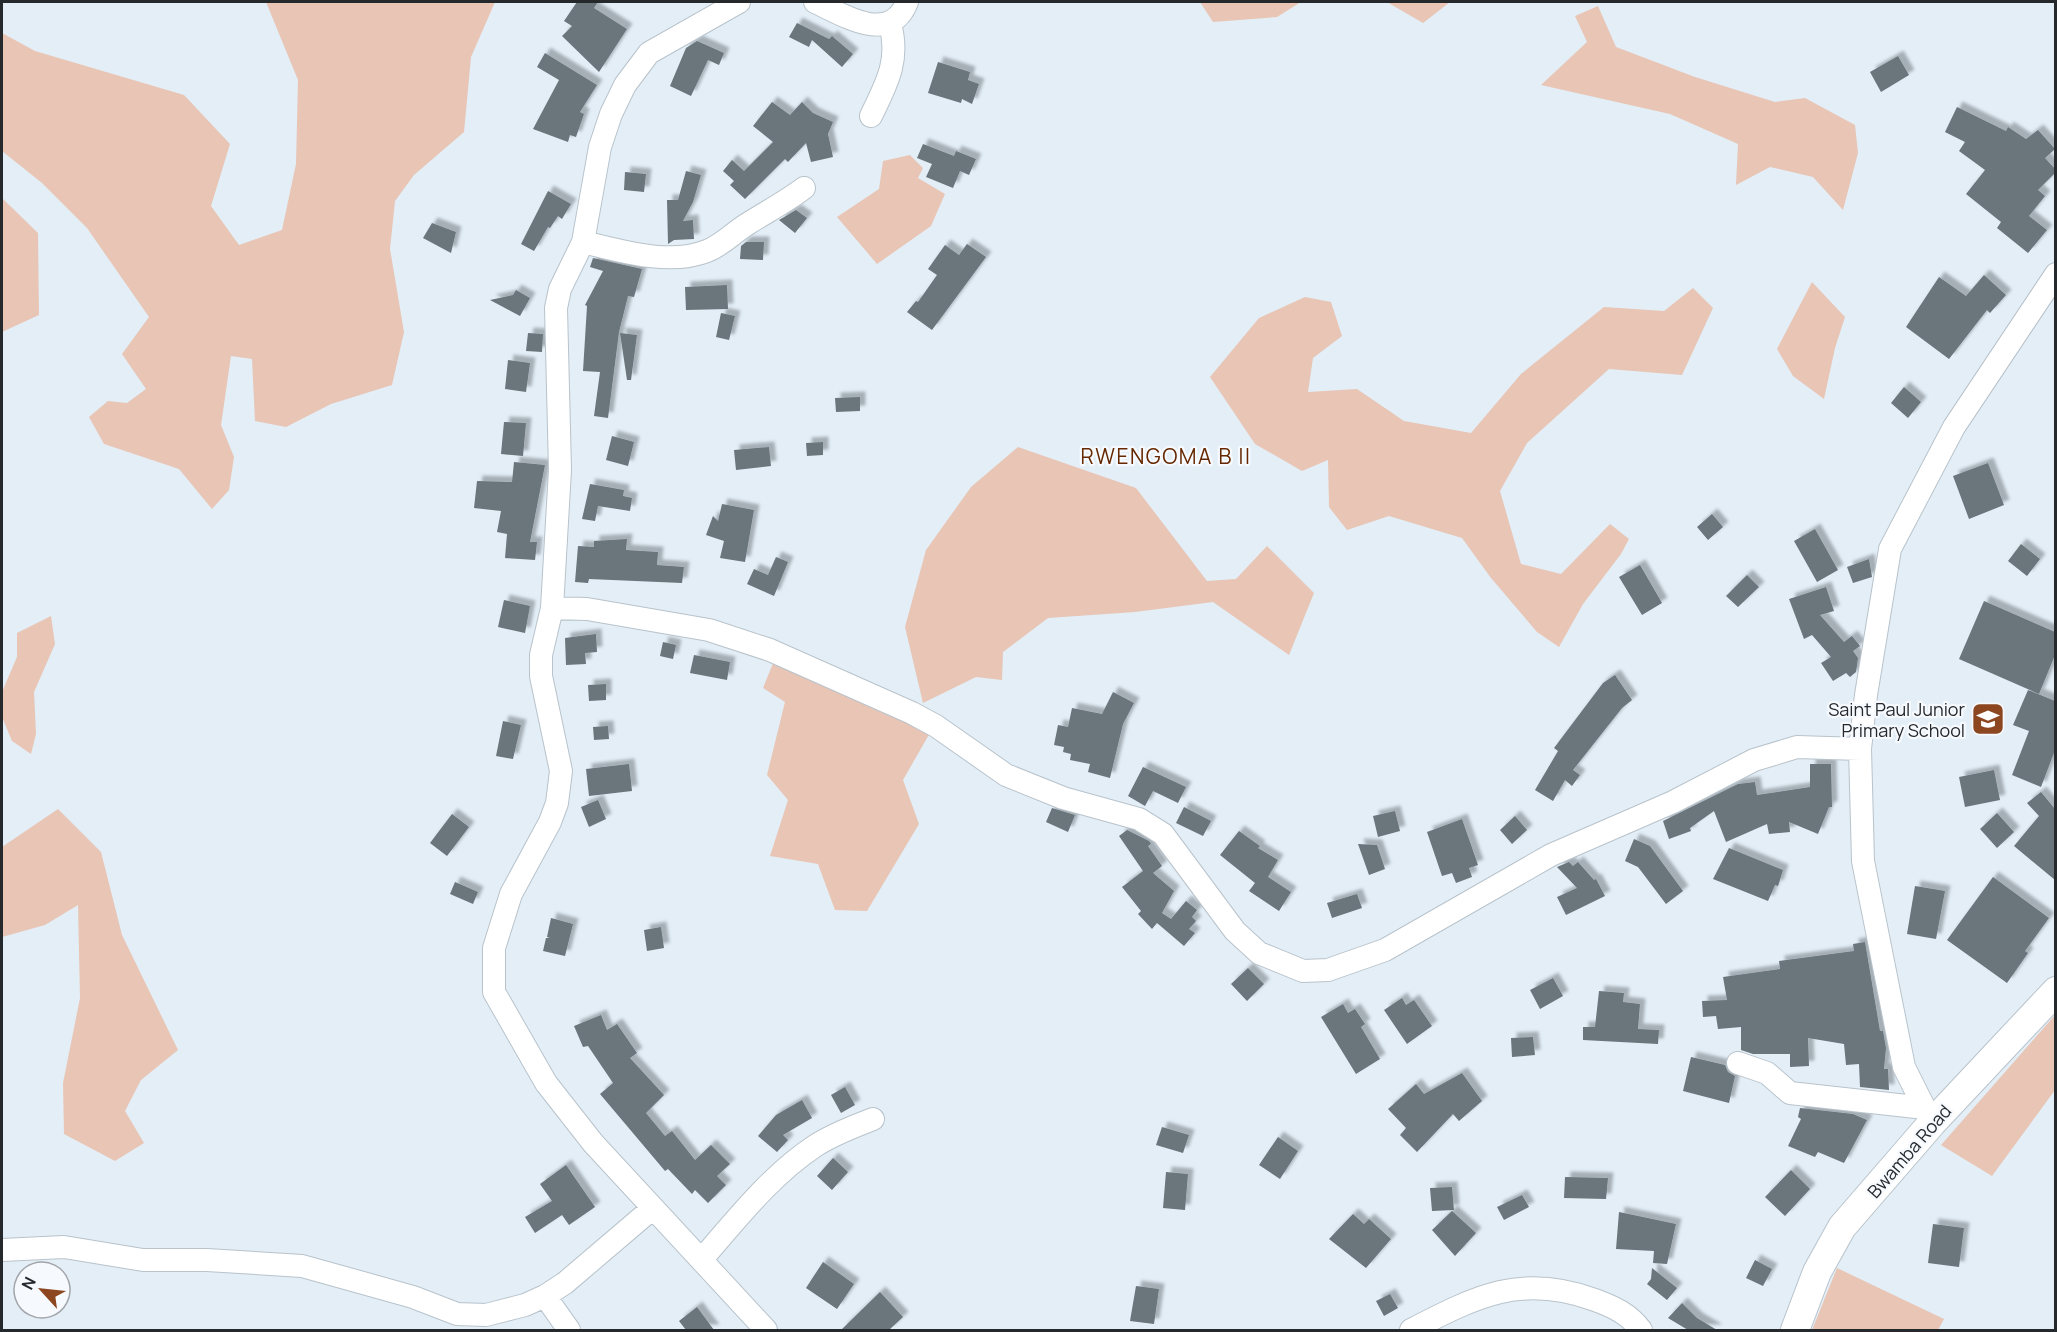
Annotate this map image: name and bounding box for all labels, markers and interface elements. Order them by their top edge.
district label: RWENGOMA B II [1081,442,1251,470]
place label: Saint Paul Junior Primary School [1828,697,1965,742]
school or university icon: Saint Paul Junior Primary School [1970,701,2006,737]
street label: Bwamba Road [1862,1099,1956,1203]
north arrow [12,1260,72,1320]
text: N [16,1273,41,1293]

